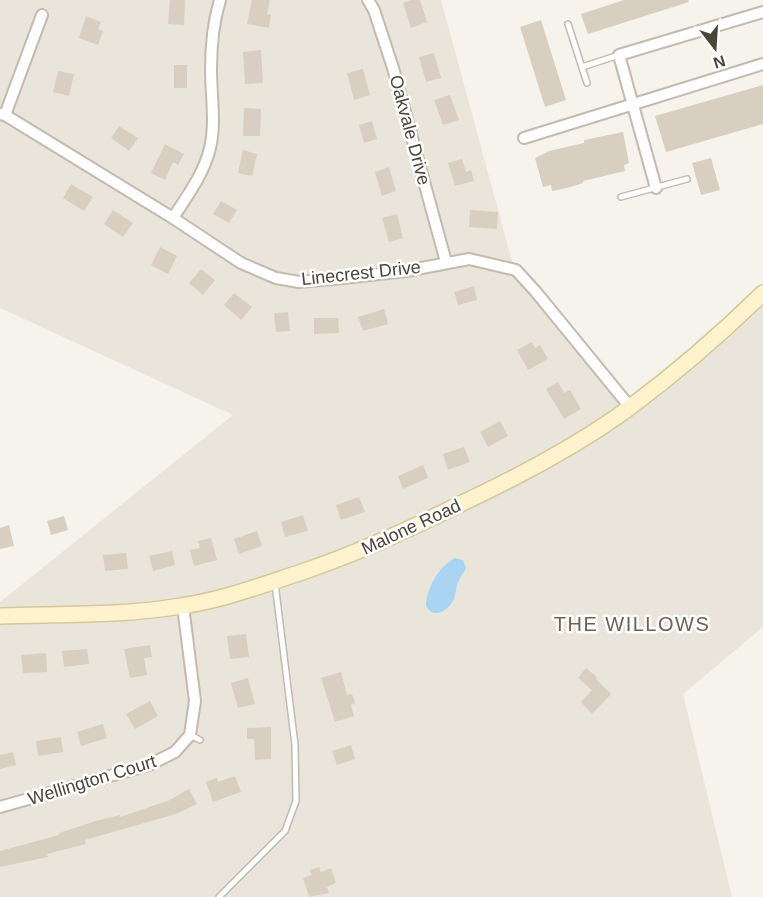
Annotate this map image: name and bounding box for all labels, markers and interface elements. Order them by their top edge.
north arrow [685,18,745,78]
text: N [711,52,727,72]
street label: Oakvale Drive [386,73,434,187]
street label: Linecrest Drive [300,257,422,289]
street label: Malone Road [358,495,464,559]
district label: THE WILLOWS [554,613,710,635]
street label: Wellington Court [26,751,158,809]

